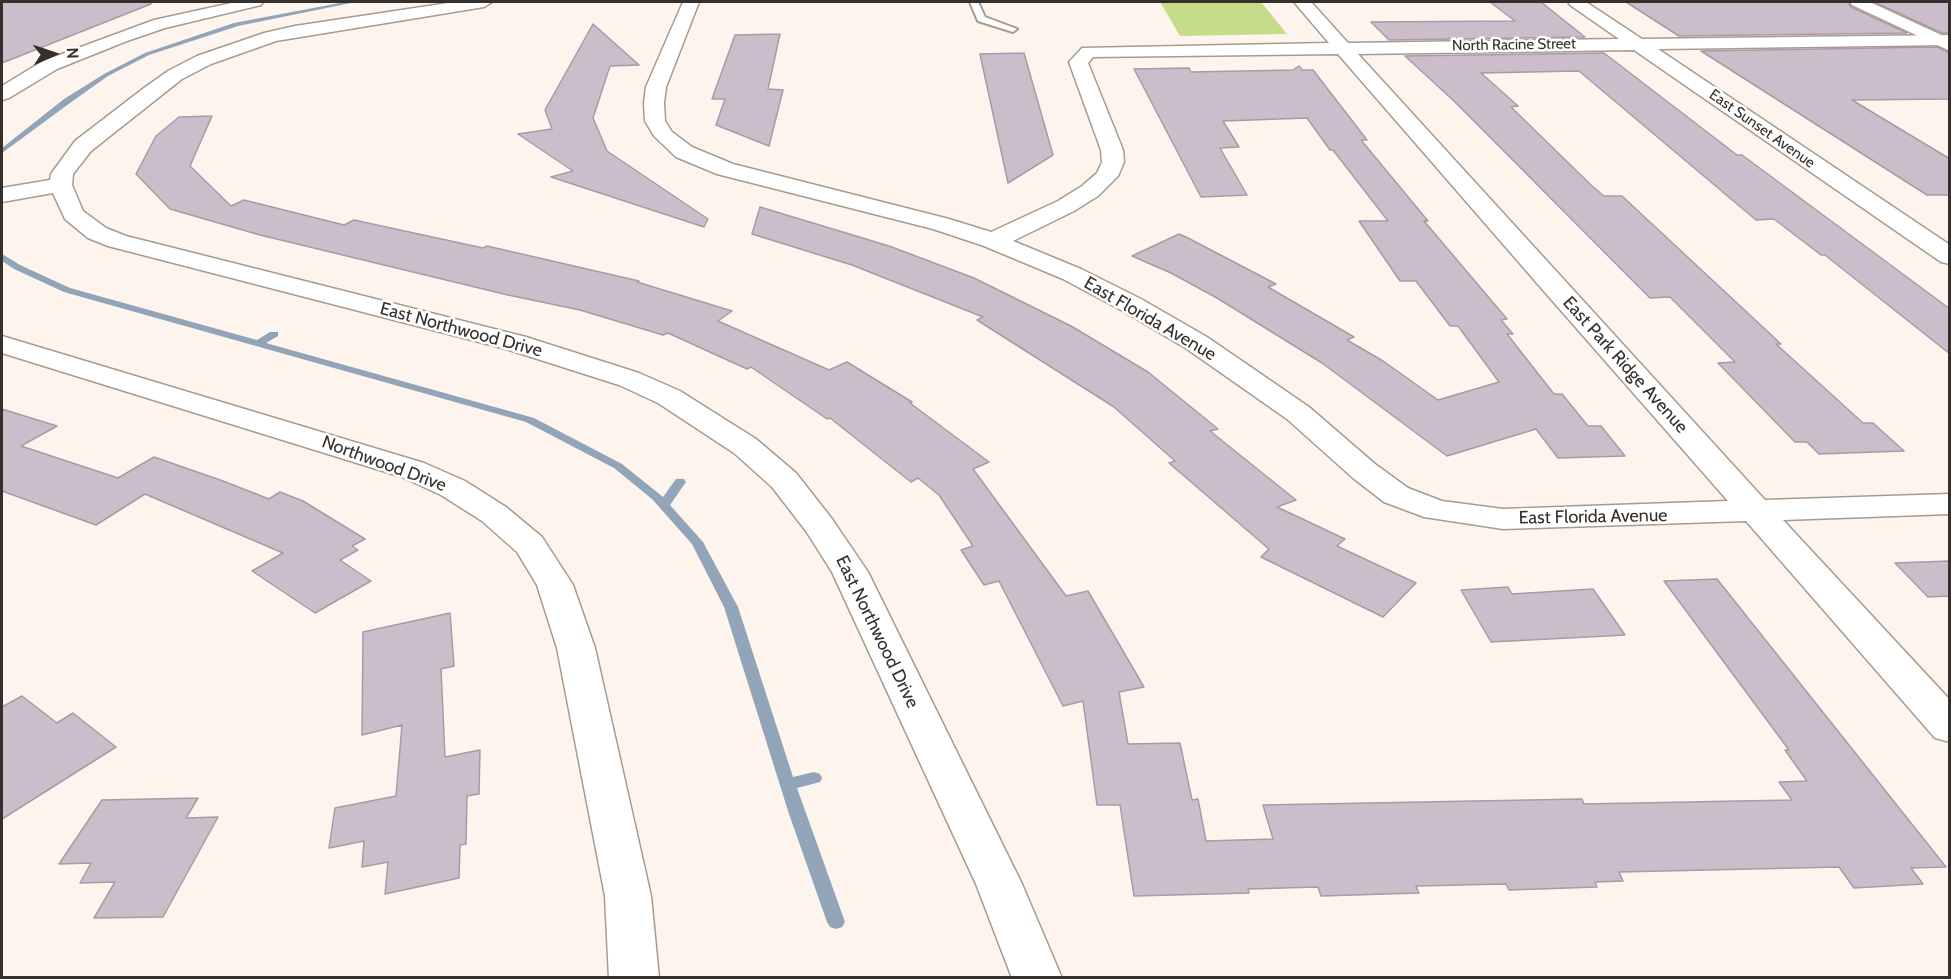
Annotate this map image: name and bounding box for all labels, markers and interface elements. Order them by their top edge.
north arrow [24,24,84,84]
street label: North Racine Street [1452,35,1576,55]
text: N [63,47,82,59]
street label: East Sunset Avenue [1706,86,1818,172]
street label: East Florida Avenue [1080,272,1220,366]
street label: East Park Ridge Avenue [1558,292,1692,438]
street label: East Northwood Drive [378,298,544,362]
street label: Northwood Drive [319,431,449,497]
street label: East Florida Avenue [1518,505,1668,529]
street label: East Northwood Drive [831,552,923,712]

